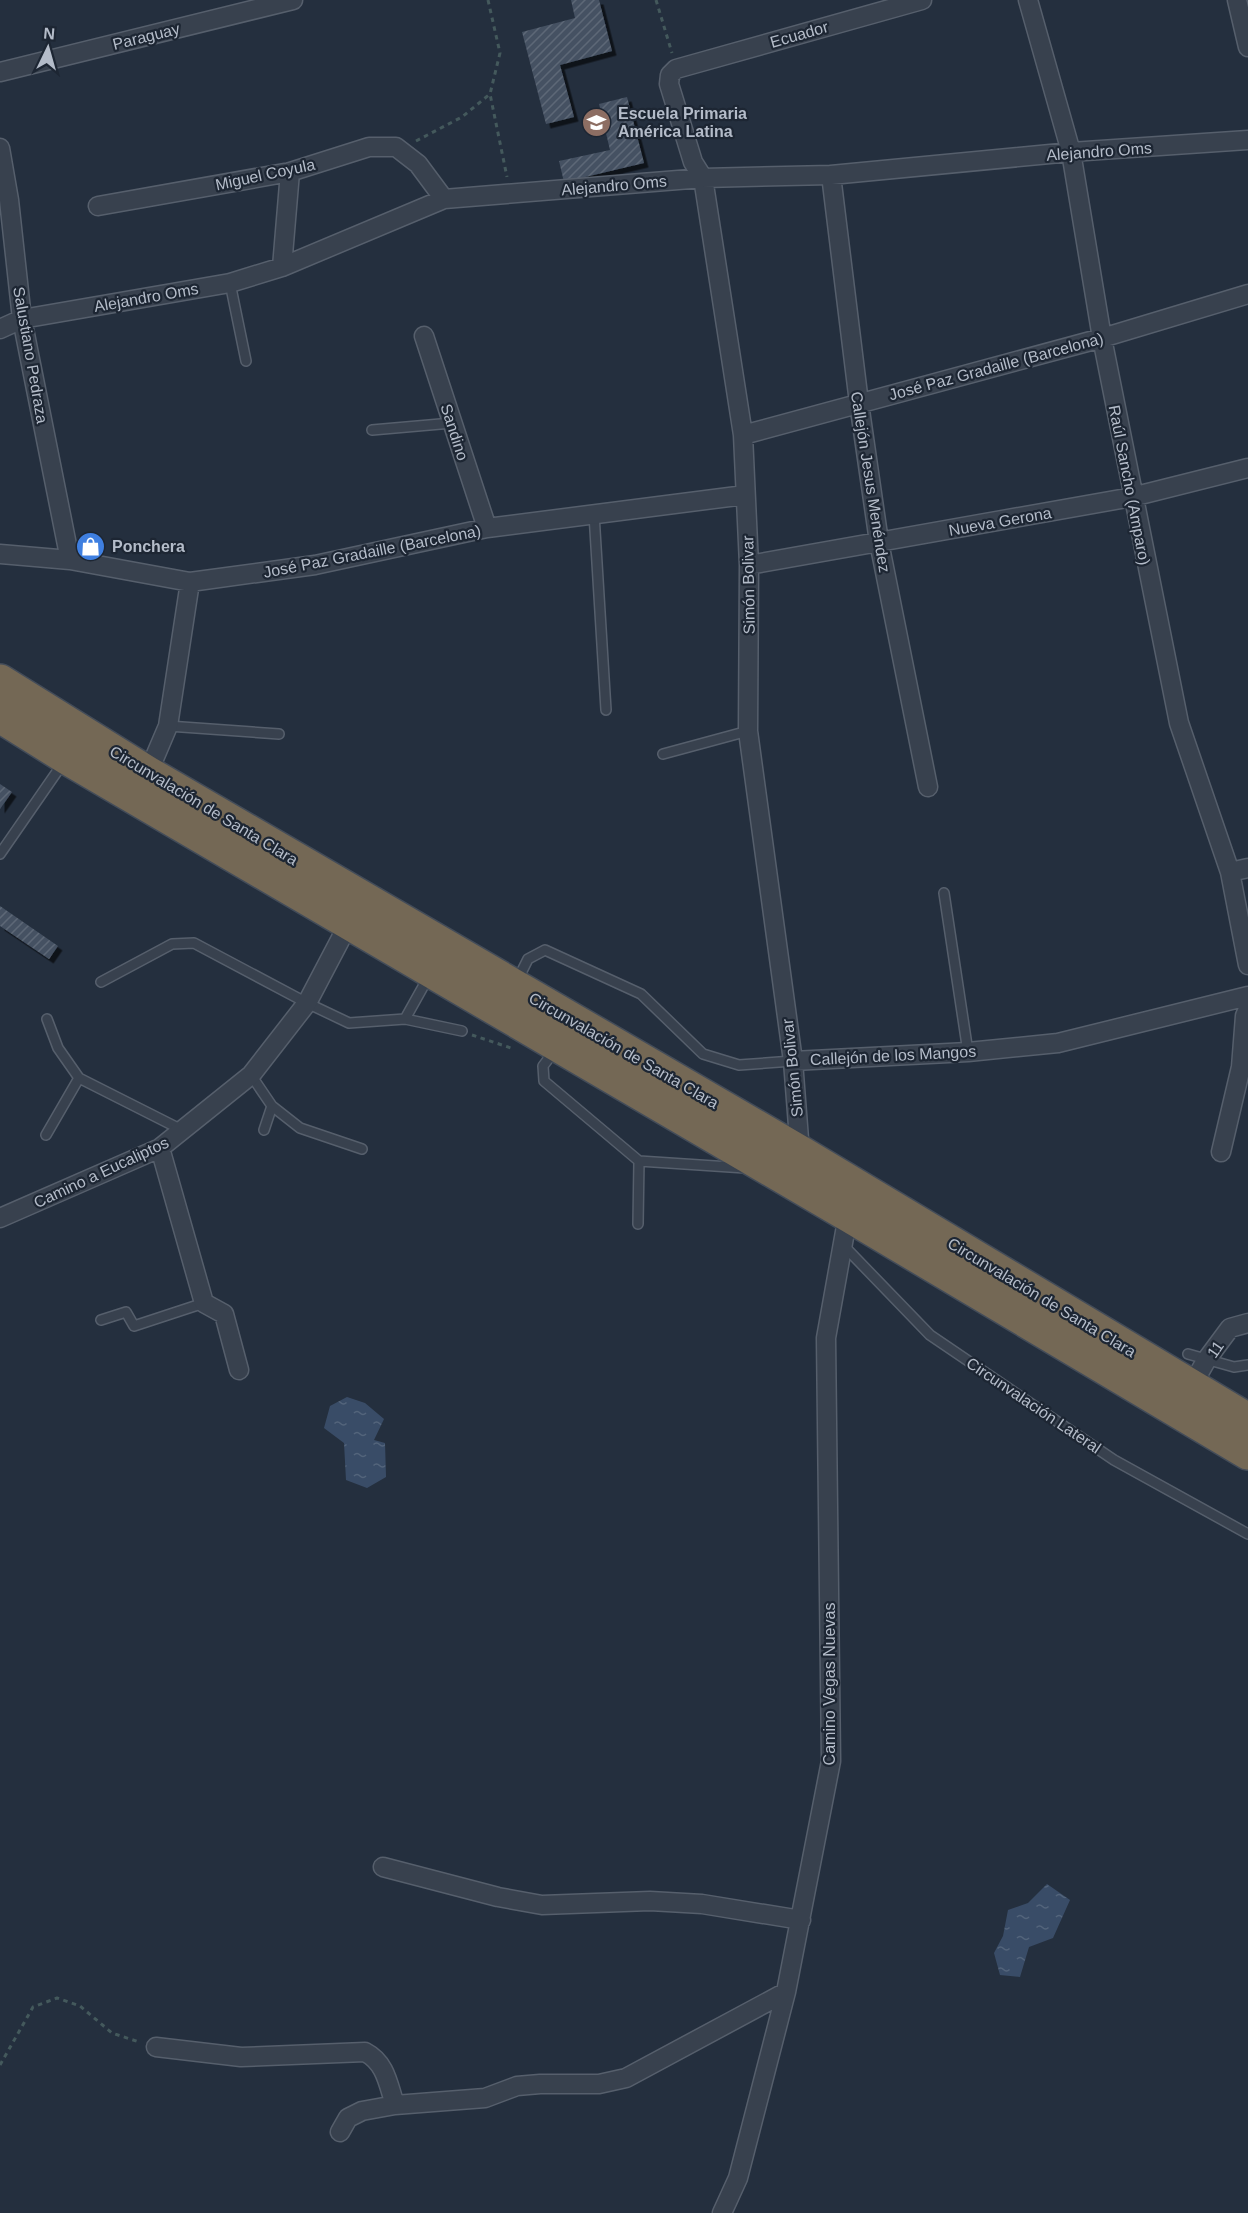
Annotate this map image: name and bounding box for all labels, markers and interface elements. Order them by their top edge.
north arrow [18,18,78,78]
street label: Ecuador [768,18,831,51]
street label: Paraguay [111,20,181,53]
text: N [43,25,56,43]
place label: Escuela Primaria América Latina [618,105,747,140]
school or university icon: Escuela Primaria América Latina [581,106,613,138]
street label: Alejandro Oms [1046,139,1152,164]
street label: Miguel Coyula [214,156,317,193]
street label: Alejandro Oms [561,172,667,199]
street label: Alejandro Oms [93,280,200,315]
street label: Salustiano Pedraza [10,285,51,425]
street label: José Paz Gradaille (Barcelona) [887,330,1105,403]
street label: Callejón Jesus Menéndez [848,390,893,574]
street label: Sandino [437,402,472,463]
street label: Raúl Sancho (Amparo) [1106,404,1153,567]
street label: Nueva Gerona [947,504,1053,539]
street label: José Paz Gradaille (Barcelona) [262,522,482,581]
shop icon: Ponchera [75,530,107,562]
street label: Simón Bolivar [739,535,758,634]
place label: Ponchera [112,538,185,555]
street label: Circunvalación de Santa Clara [107,742,301,868]
street label: Circunvalación de Santa Clara [526,989,722,1112]
street label: Simón Bolivar [779,1017,806,1118]
street label: Callejón de los Mangos [810,1043,977,1068]
street label: Camino a Eucaliptos [31,1134,171,1211]
street label: Circunvalación de Santa Clara [945,1234,1139,1360]
street label: 11 [1204,1338,1227,1361]
street label: Circunvalación Lateral [963,1354,1104,1457]
street label: Camino Vegas Nuevas [821,1603,838,1765]

